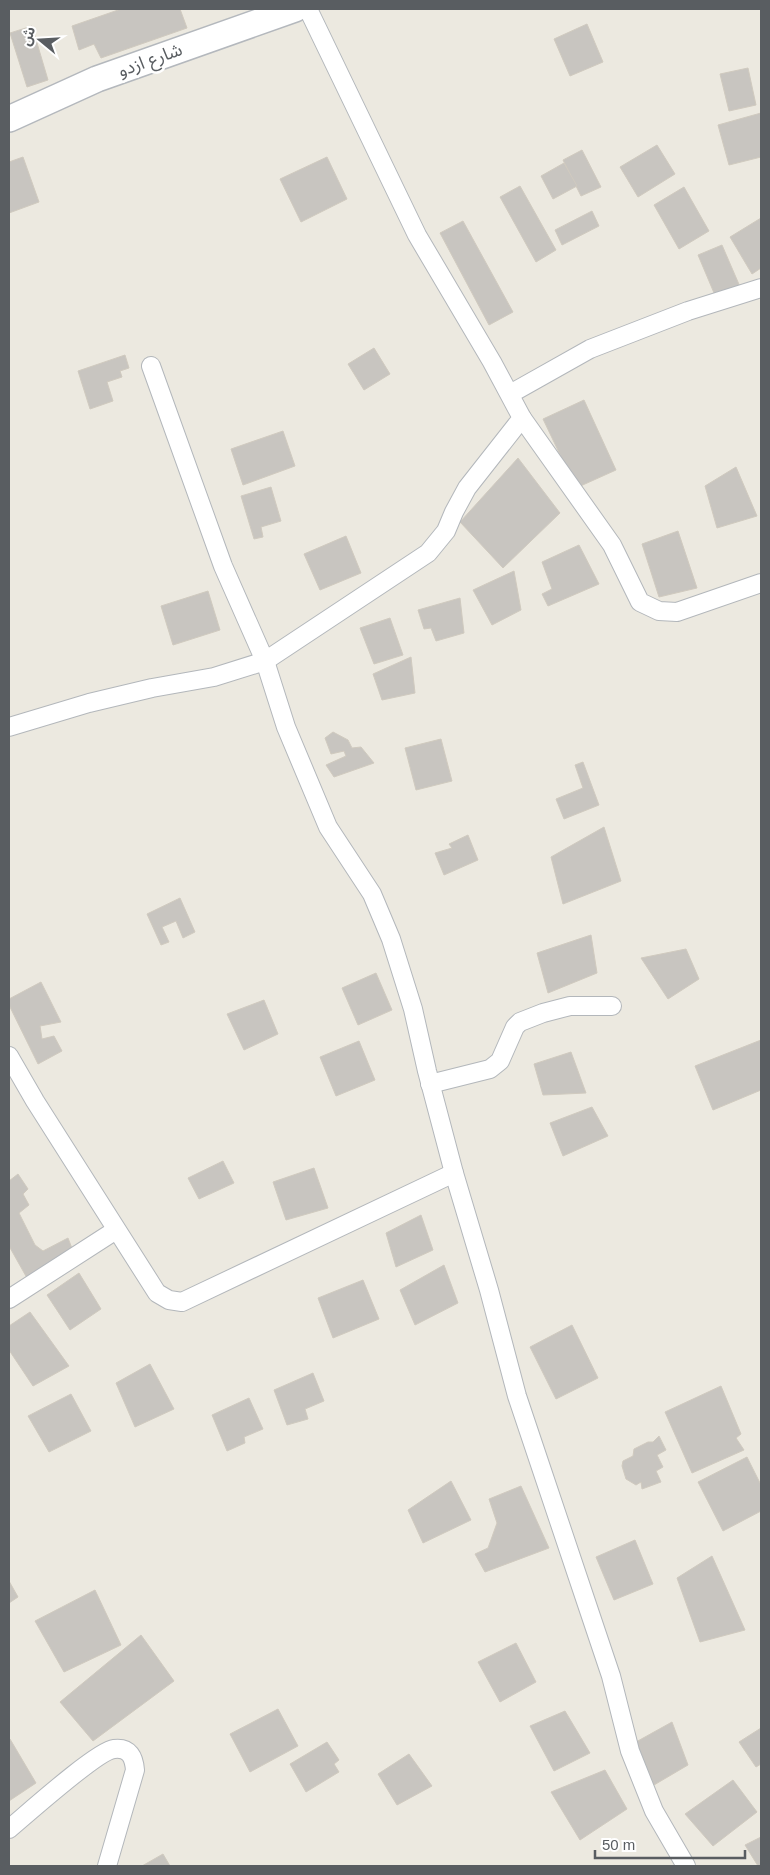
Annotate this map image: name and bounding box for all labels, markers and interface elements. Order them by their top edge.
north arrow [15,15,65,65]
text: ش [17,24,38,48]
street label: شارع ازدو [115,39,186,85]
scale bar [595,1828,745,1860]
text: 50 m [602,1836,635,1853]

